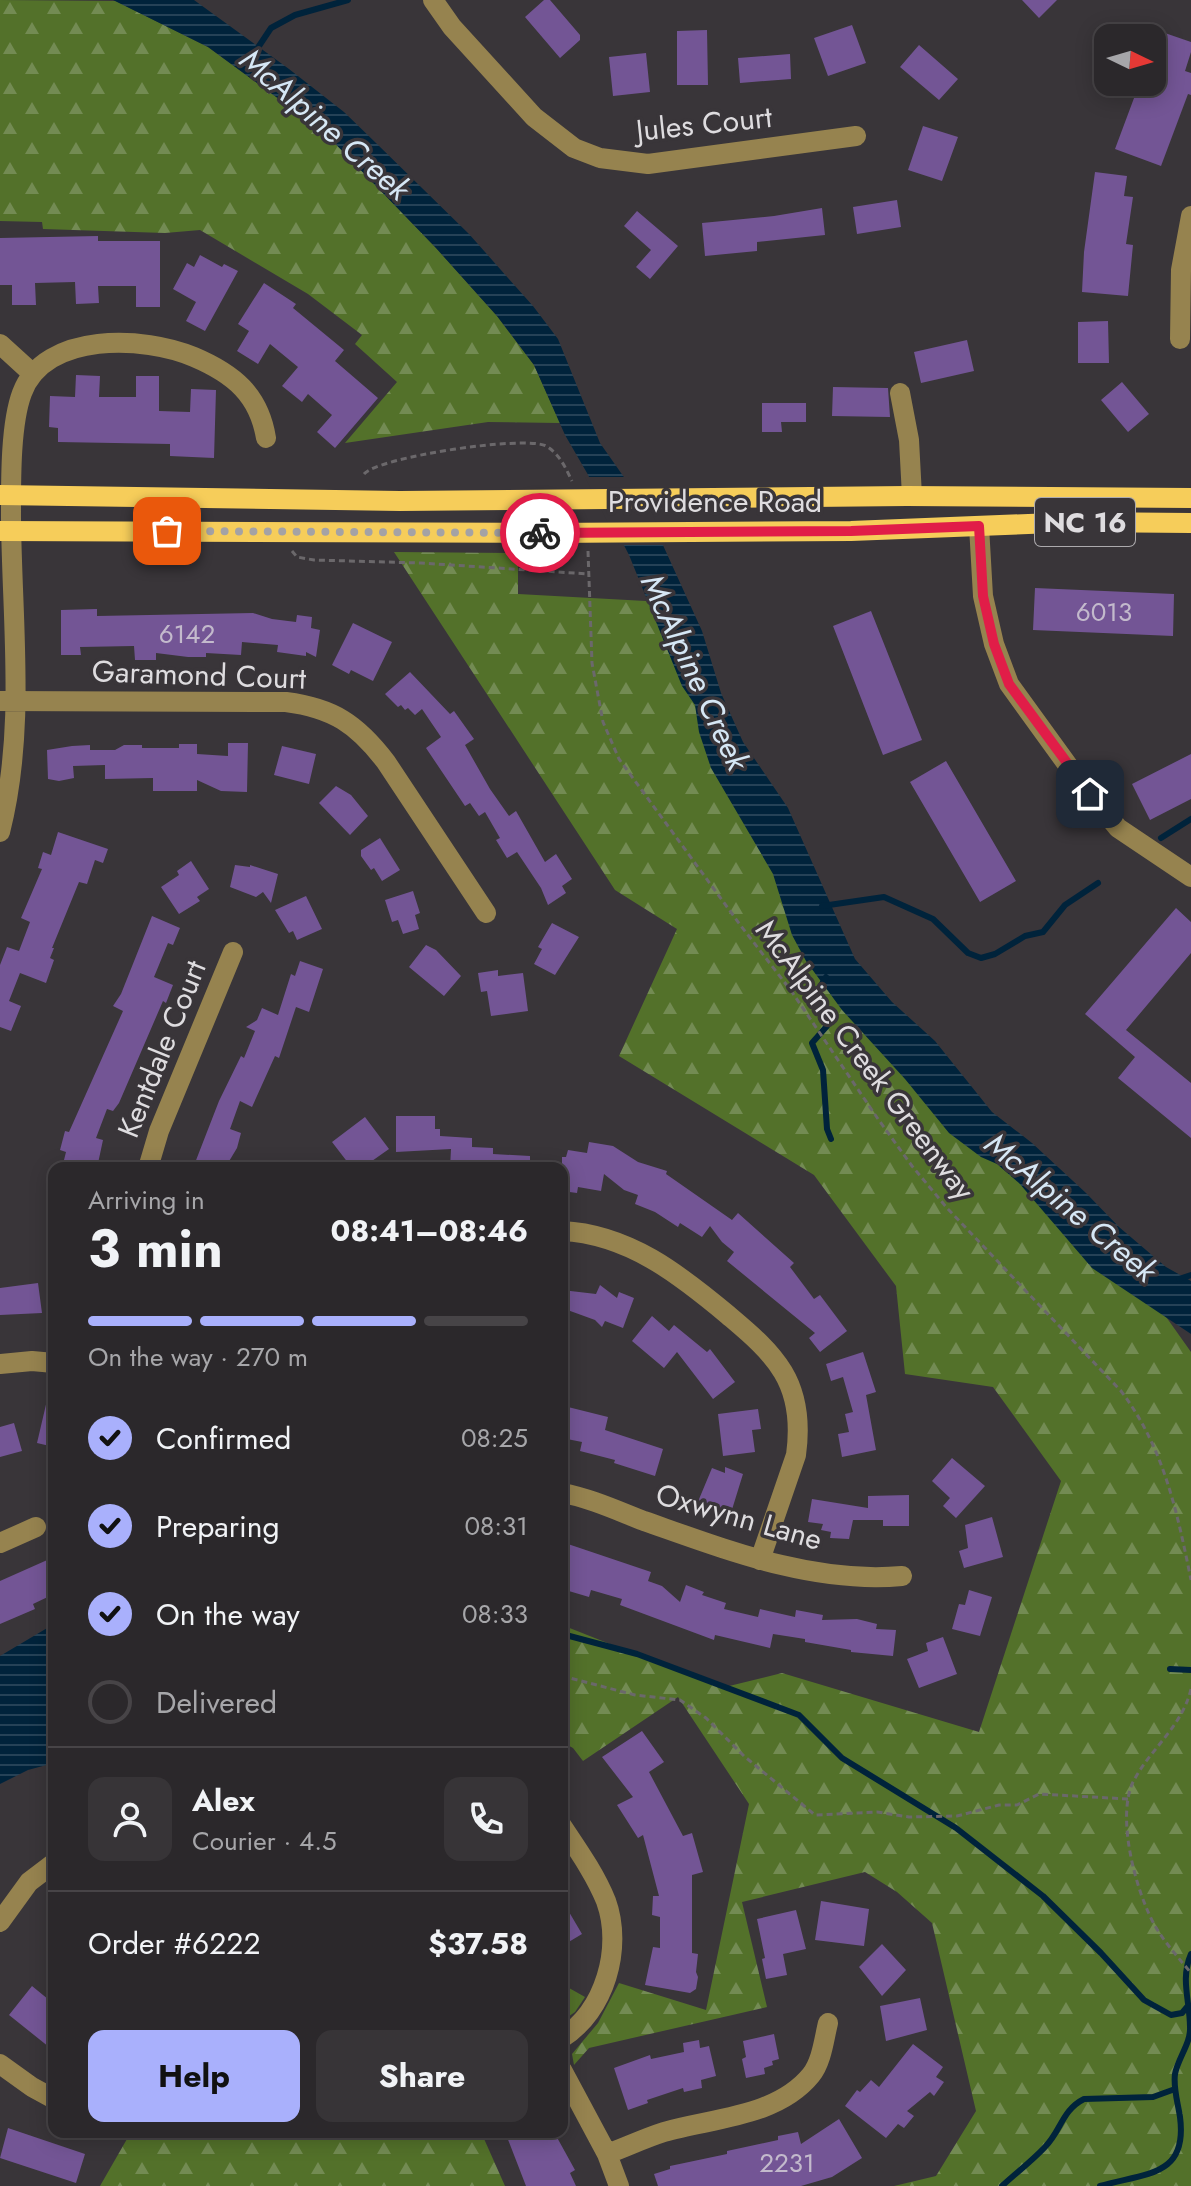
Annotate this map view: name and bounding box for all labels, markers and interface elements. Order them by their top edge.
north arrow [1094,24,1166,96]
map controls [1094,24,1166,96]
water label: McAlpine Creek [230,37,421,212]
street label: Jules Court [630,95,775,152]
street label: Providence Road [608,480,822,523]
courier [500,493,580,573]
pin [133,497,201,565]
road number: NC 16 [1035,498,1135,546]
icon: bag [145,509,189,553]
icon: bike [518,511,562,555]
water label: McAlpine Creek [629,566,761,779]
house number: 6013 [1076,593,1132,631]
house number: 6142 [159,615,215,653]
street label: Garamond Court [91,649,308,700]
pin [1056,760,1124,828]
icon: home [1068,772,1112,816]
street label: McAlpine Creek Greenway [745,910,986,1210]
street label: Kentdale Court [106,953,217,1144]
water label: McAlpine Creek [975,1121,1168,1294]
text: Arriving in [88,1181,205,1219]
text: 08:41–08:46 [331,1209,528,1252]
text: 3 min [88,1211,223,1287]
text: On the way · 270 m [88,1338,308,1376]
icon: check [88,1416,132,1460]
text: Confirmed [156,1417,291,1460]
text: 08:25 [461,1419,528,1457]
street label: Oxwynn Lane [651,1472,827,1561]
icon: check [88,1504,132,1548]
text: Preparing [156,1505,280,1548]
text: 08:31 [465,1507,528,1545]
icon: check [88,1592,132,1636]
text: On the way [156,1593,300,1636]
text: 08:33 [462,1595,528,1633]
text: Delivered [156,1681,277,1724]
button: person [88,1777,172,1861]
button: phone [444,1777,528,1861]
text: Alex [192,1779,255,1822]
text: Courier · 4.5 [192,1822,337,1860]
text: Order #6222 [88,1922,260,1965]
text: $37.58 [428,1922,528,1965]
button: Help [88,2030,300,2122]
button: Share [316,2030,528,2122]
house number: 2231 [759,2144,815,2182]

